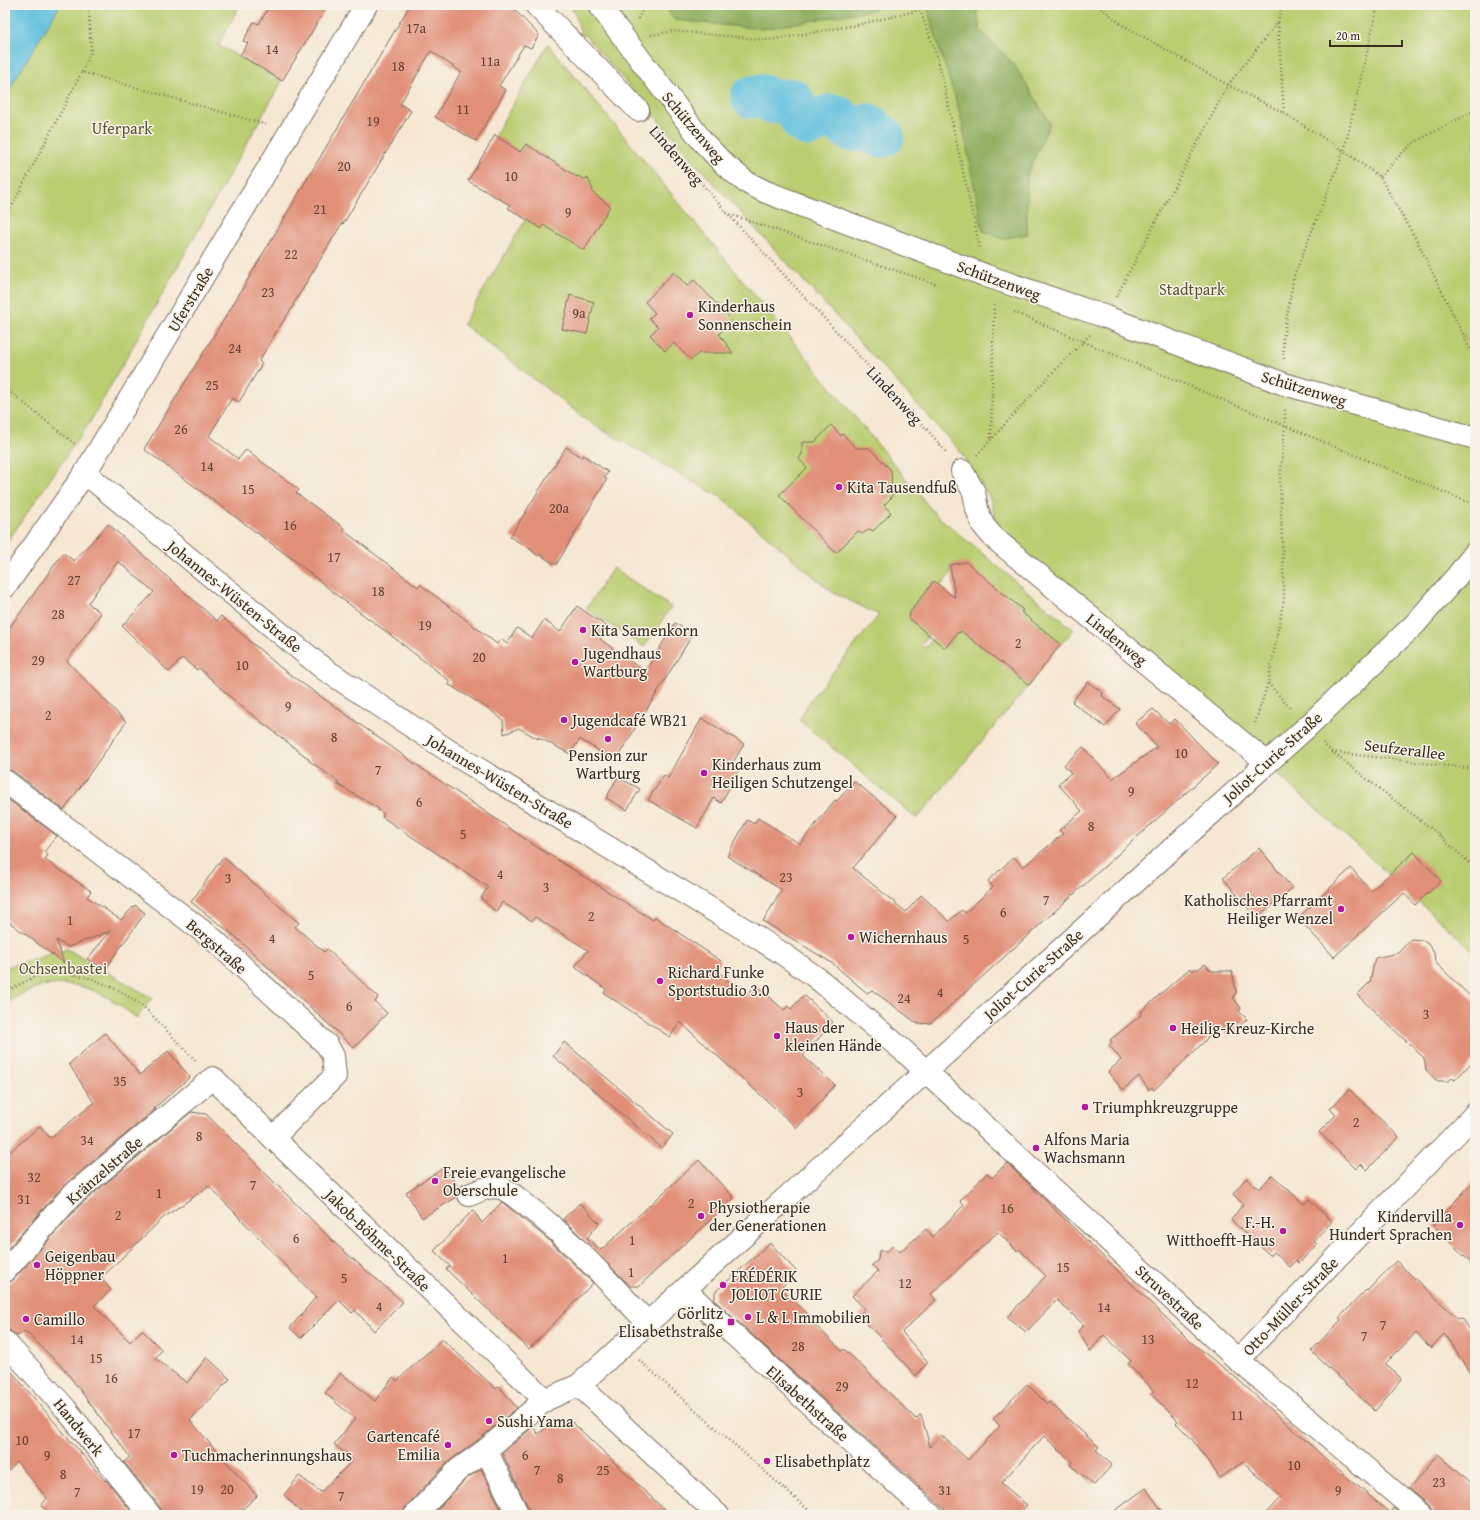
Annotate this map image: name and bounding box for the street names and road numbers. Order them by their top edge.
street label: Schützenweg [657,86,731,168]
street label: Lindenweg [644,120,710,190]
street label: Schützenweg [954,254,1044,306]
street label: Uferstraße [161,262,219,336]
street label: Lindenweg [861,360,929,430]
street label: Schützenweg [1258,364,1350,412]
street label: Johannes-Wüsten-Straße [161,533,308,658]
street label: Lindenweg [1081,607,1153,671]
street label: Joliot-Curie-Straße [1215,705,1327,810]
street label: Johannes-Wüsten-Straße [420,727,578,834]
street label: Seufzerallee [1363,732,1447,766]
street label: Bergstraße [181,913,253,979]
street label: Joliot-Curie-Straße [976,922,1088,1027]
street label: Kränzelstraße [60,1130,148,1210]
street label: Jakob-Böhme-Straße [318,1182,436,1297]
street label: Otto-Müller-Straße [1236,1251,1344,1361]
street label: Struvestraße [1130,1259,1210,1335]
street label: Elisabethstraße [761,1359,855,1447]
street label: Handwerk [48,1393,111,1462]

